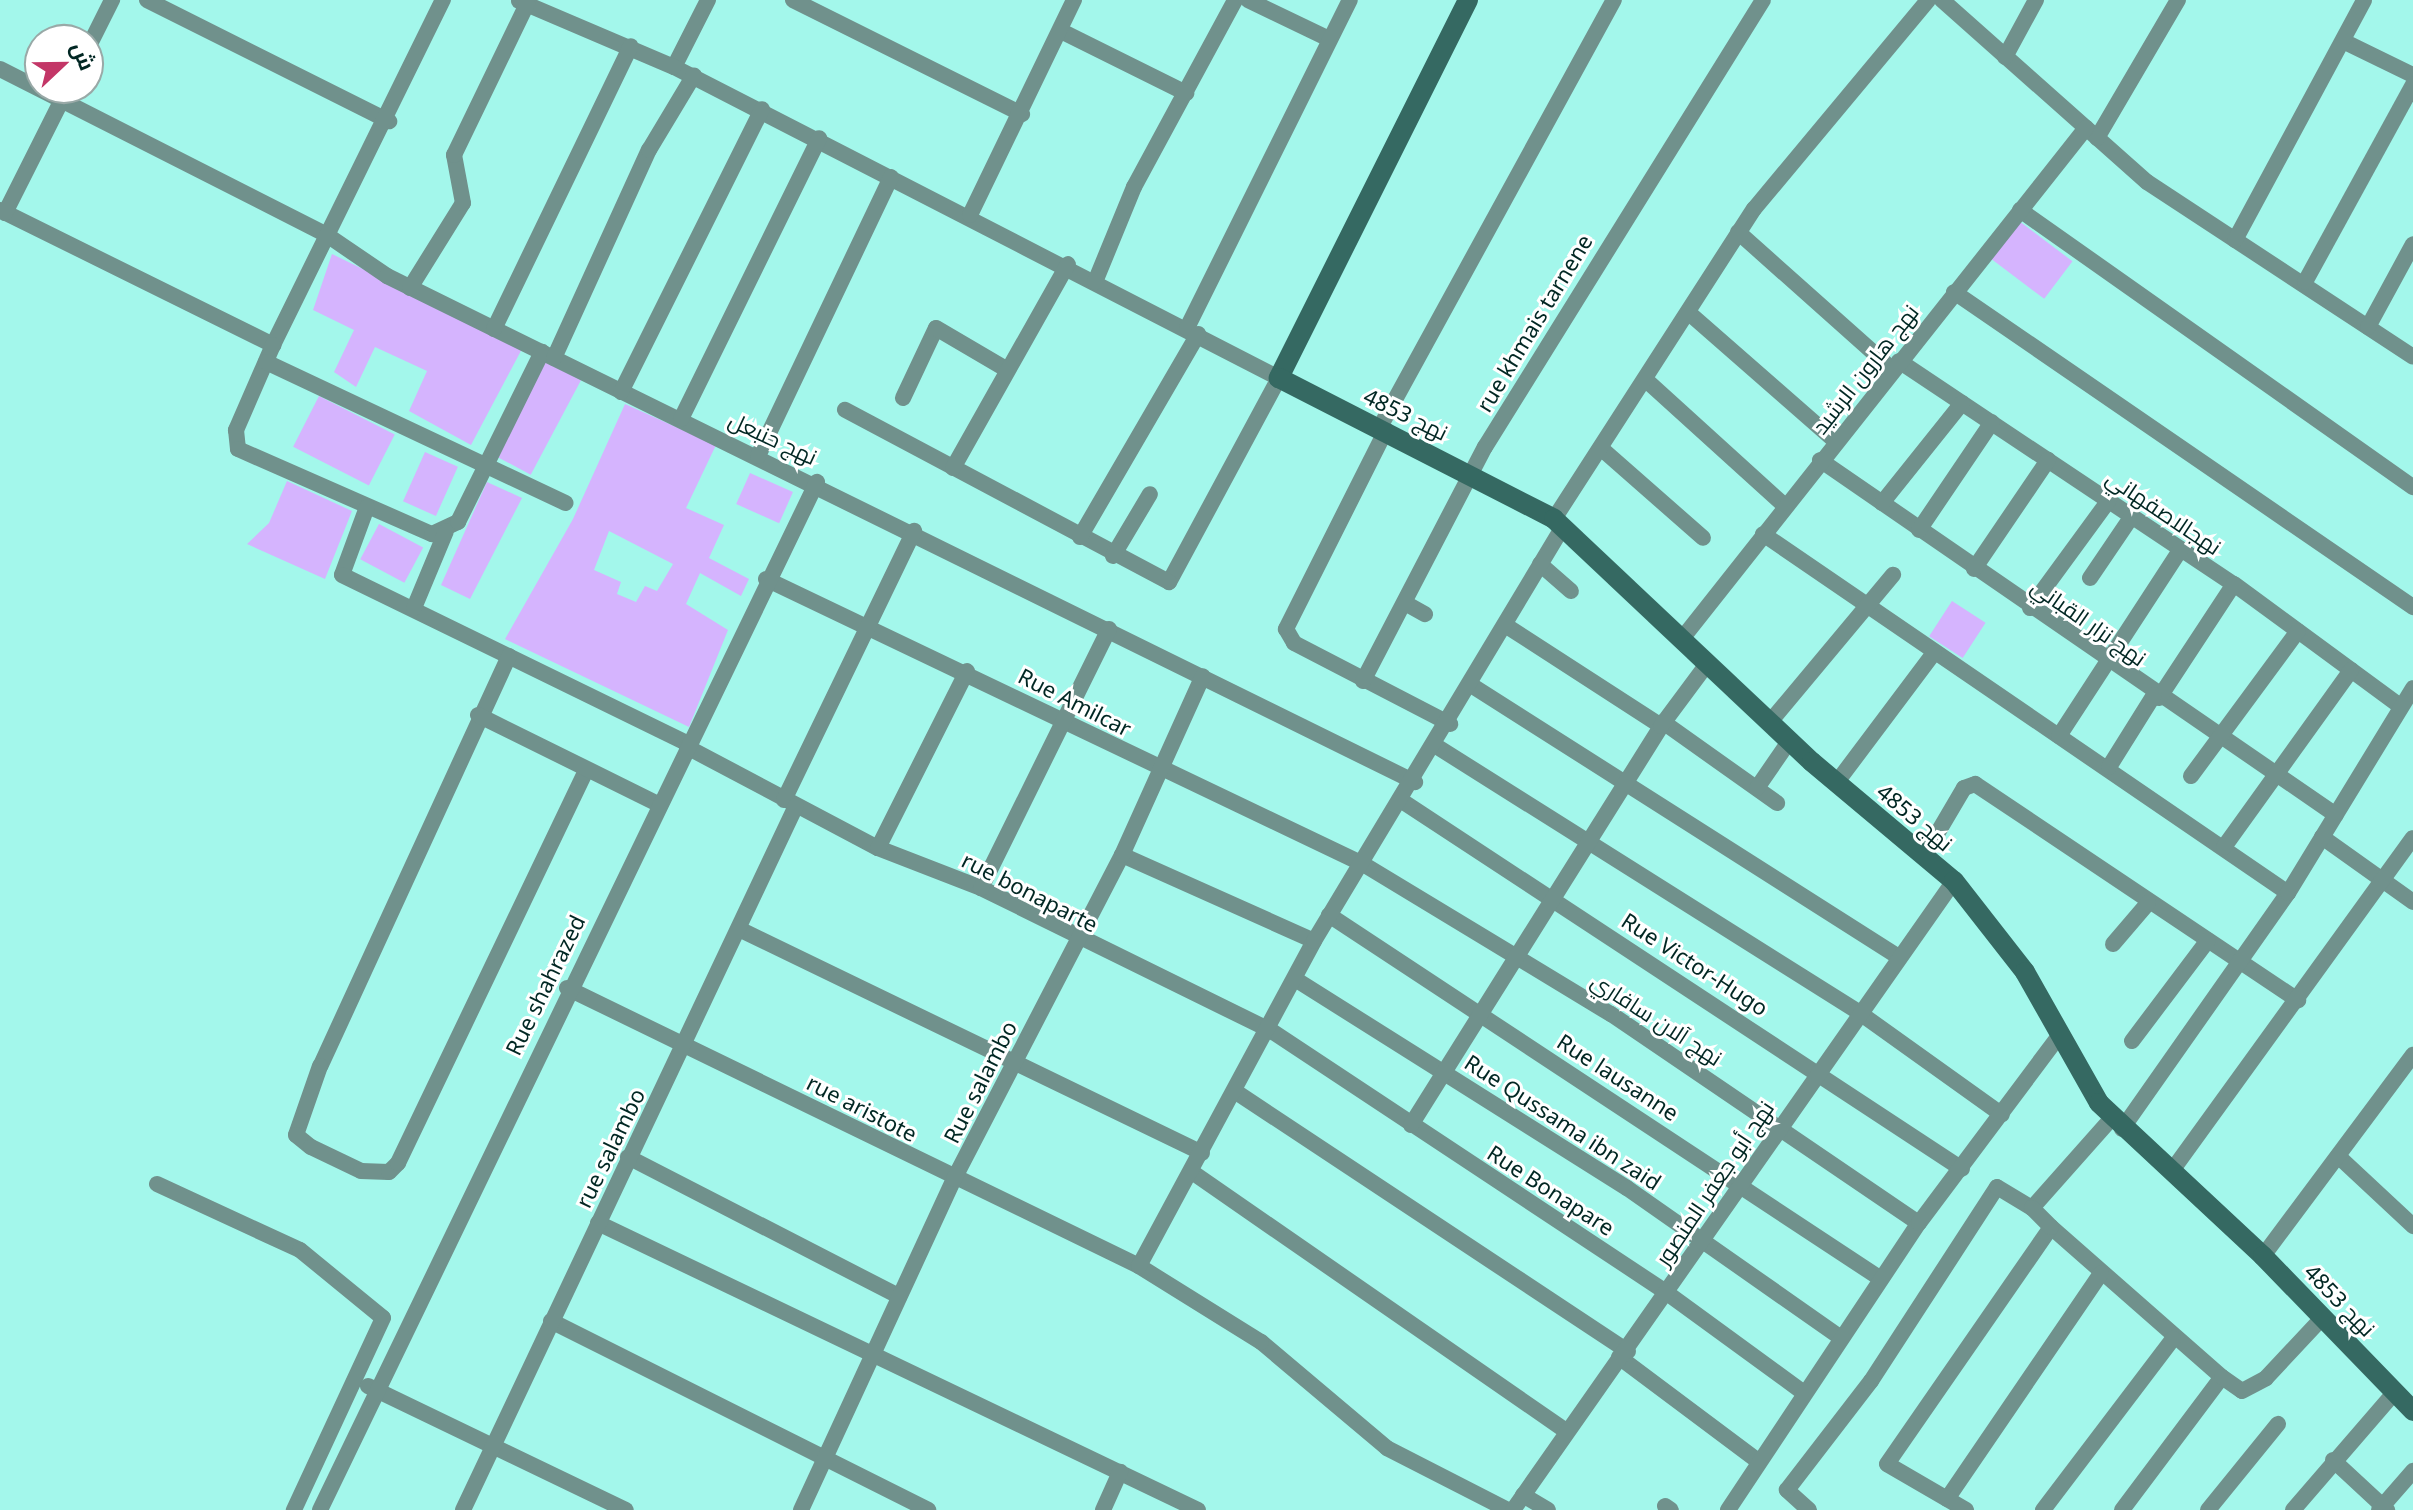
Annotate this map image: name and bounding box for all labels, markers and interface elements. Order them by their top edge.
north arrow [24,24,104,104]
text: ش [65,37,104,74]
street label: rue khmais tarnene [1471,229,1597,417]
street label: نهج هارون الرشيد [1806,299,1924,439]
street label: نهج 4853 [1360,382,1452,446]
street label: نهج حنبعل [725,406,821,470]
street label: نهجالاصفهاني [2102,464,2226,560]
street label: نهج نزار القباني [2026,573,2152,671]
street label: Rue Amilcar [1014,662,1136,742]
street label: نهج 4853 [1872,778,1958,856]
street label: rue bonaparte [958,846,1102,938]
street label: Rue Victor-Hugo [1617,907,1773,1021]
street label: Rue shahrazed [500,911,590,1059]
street label: نهج آلان سافاري [1587,967,1727,1071]
street label: Rue salambo [938,1016,1022,1148]
street label: Rue lausanne [1552,1028,1684,1126]
street label: Rue Qussama ibn zaid [1460,1049,1666,1195]
street label: rue aristote [803,1069,921,1147]
street label: rue salambo [570,1084,650,1212]
street label: نهج أبو جعفر المنصور [1649,1095,1779,1271]
street label: Rue Bonapare [1483,1139,1619,1241]
street label: نهج 4853 [2299,1258,2381,1342]

